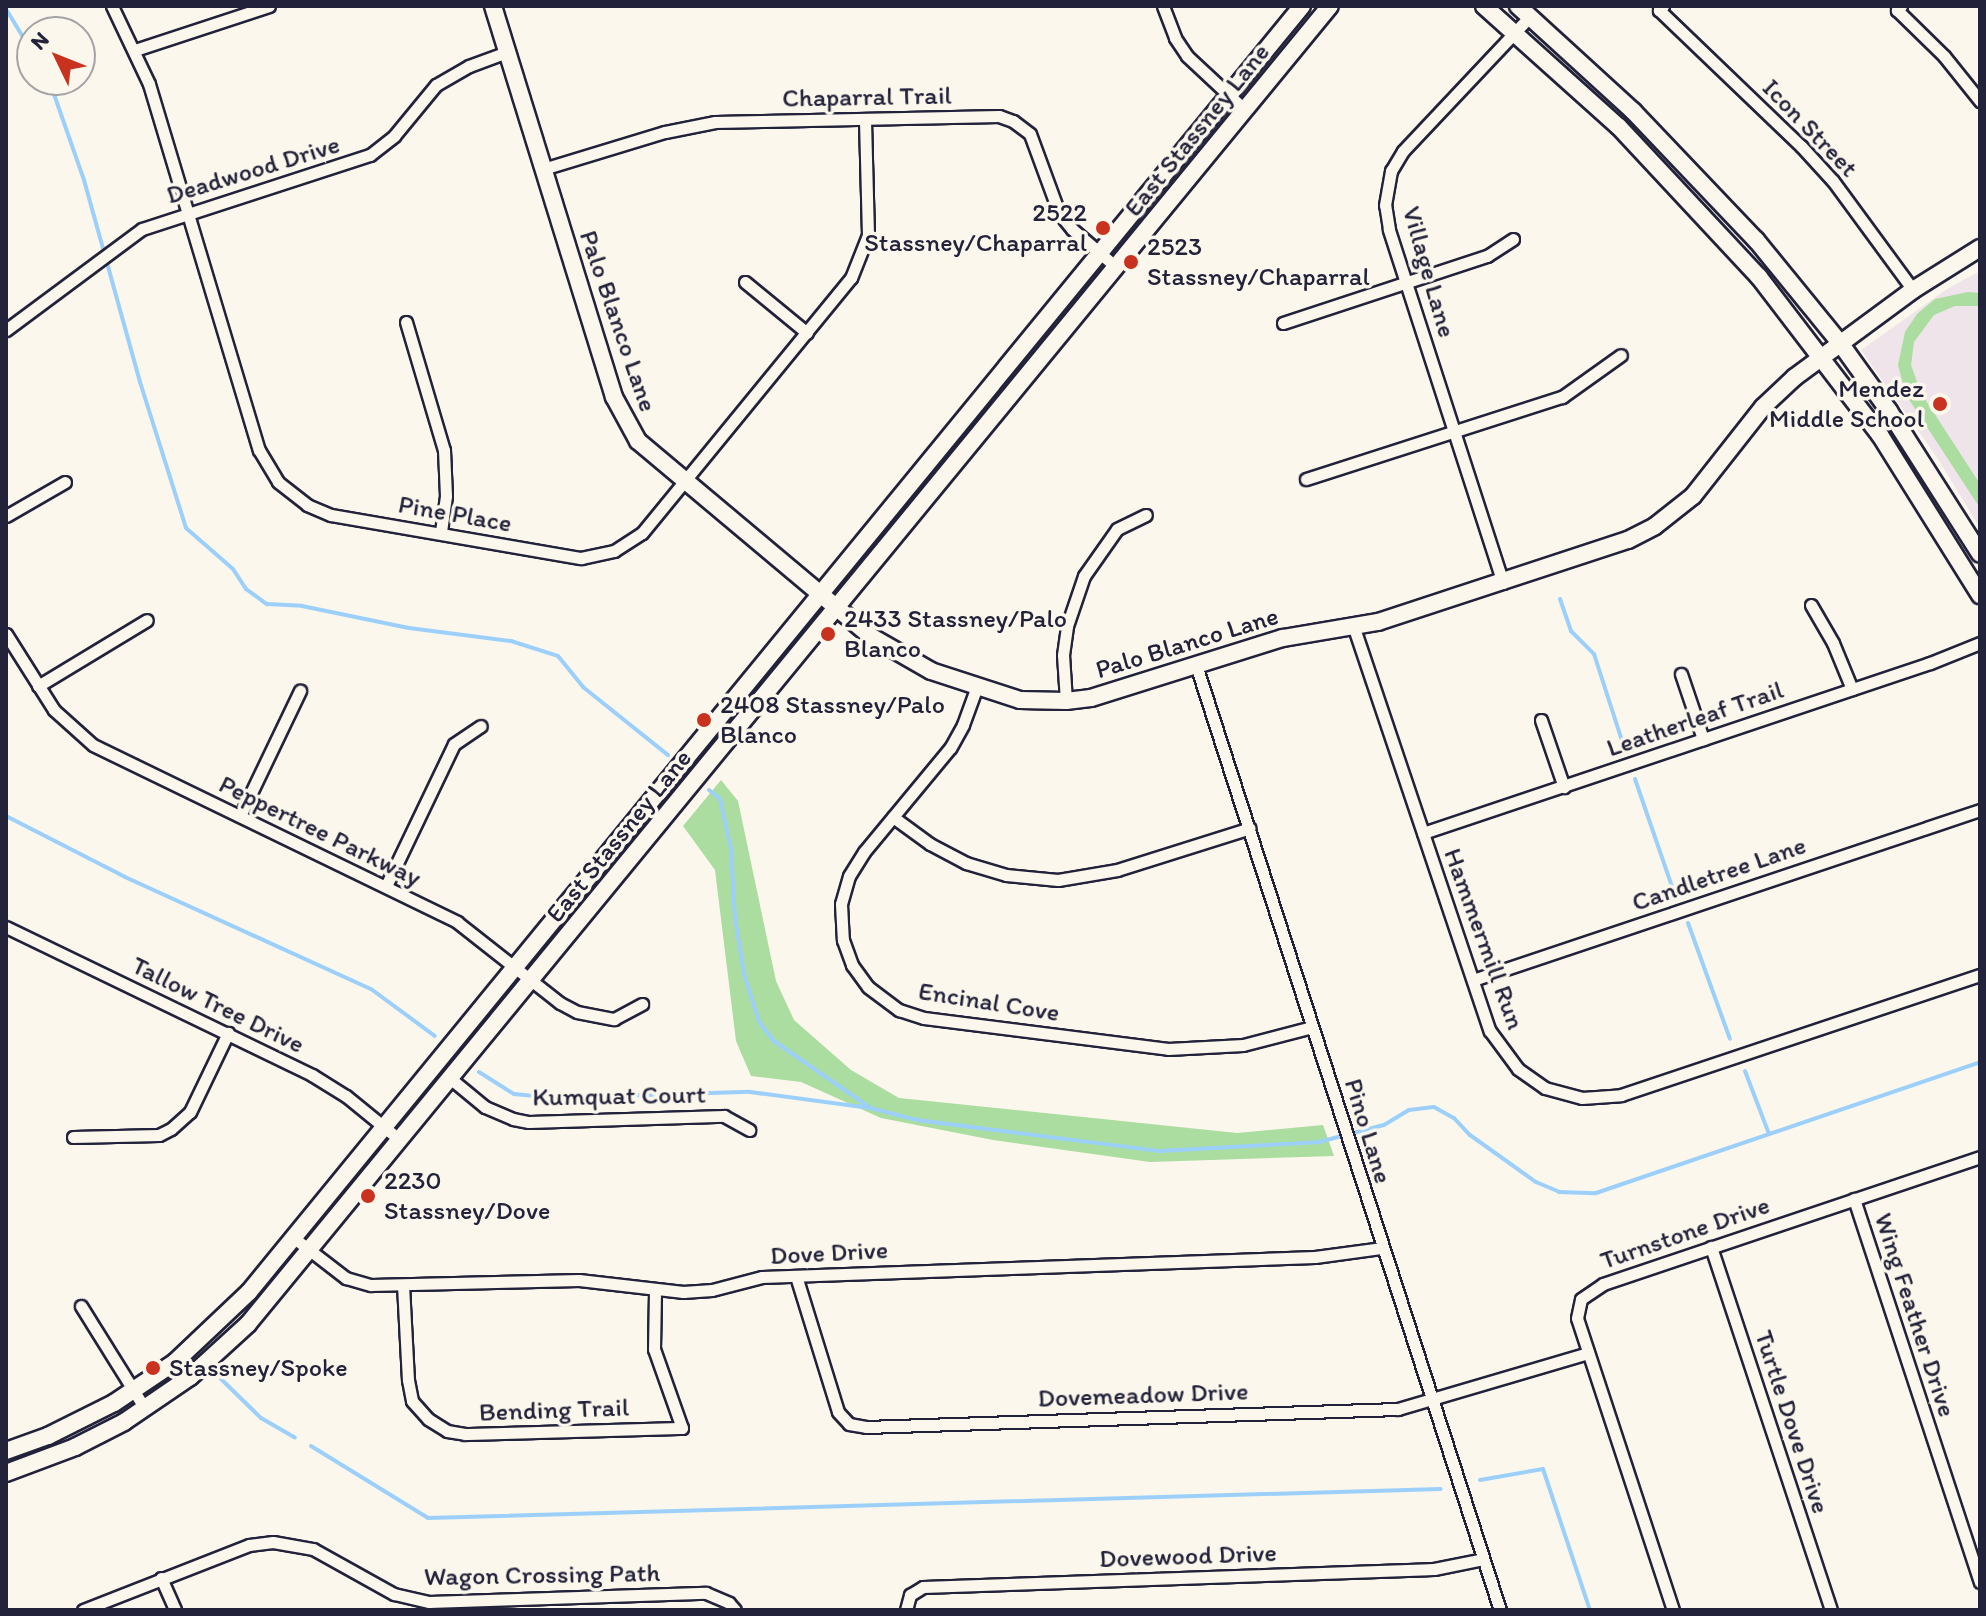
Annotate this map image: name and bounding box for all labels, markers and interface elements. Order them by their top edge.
north arrow [16,16,96,96]
text: N [25,26,54,55]
street label: East Stassney Lane [1117,37,1277,223]
street label: Icon Street [1756,73,1864,183]
street label: Chaparral Trail [783,80,951,114]
street label: Deadwood Drive [163,129,343,211]
place label: 2522 Stassney/Chaparral [864,197,1087,258]
street label: Village Lane [1395,203,1463,341]
marker: 2522 Stassney/Chaparral [1094,219,1112,237]
street label: Palo Blanco Lane [572,226,664,416]
place label: 2523 Stassney/Chaparral [1147,231,1370,292]
marker: 2523 Stassney/Chaparral [1122,253,1140,271]
place label: Mendez Middle School [1769,373,1924,434]
marker: Mendez Middle School [1931,395,1949,413]
street label: Pine Place [396,489,514,539]
street label: Palo Blanco Lane [1091,600,1283,686]
place label: 2433 Stassney/Palo Blanco [844,603,1067,664]
marker: 2433 Stassney/Palo Blanco [819,625,837,643]
street label: Leatherleaf Trail [1603,674,1787,764]
place label: 2408 Stassney/Palo Blanco [720,689,945,750]
marker: 2408 Stassney/Palo Blanco [695,711,713,729]
street label: East Stassney Lane [539,743,699,929]
street label: Peppertree Parkway [214,769,426,893]
street label: Candletree Lane [1628,830,1810,918]
street label: Hammermill Run [1437,844,1531,1034]
street label: Tallow Tree Drive [126,949,310,1061]
street label: Encinal Cove [916,975,1062,1029]
street label: Pino Lane [1337,1074,1399,1188]
street label: Kumquat Court [532,1079,706,1113]
place label: 2230 Stassney/Dove [384,1165,550,1226]
marker: 2230 Stassney/Dove [359,1187,377,1205]
street label: Turnstone Drive [1596,1189,1774,1277]
street label: Wing Feather Drive [1868,1210,1962,1420]
street label: Dove Drive [769,1234,889,1272]
street label: Turtle Dove Drive [1747,1326,1837,1518]
place label: Stassney/Spoke [169,1352,348,1384]
marker: Stassney/Spoke [144,1359,162,1377]
street label: Dovemeadow Drive [1037,1376,1249,1414]
street label: Bending Trail [479,1392,629,1428]
street label: Dovewood Drive [1099,1537,1277,1575]
street label: Wagon Crossing Path [424,1557,660,1593]

